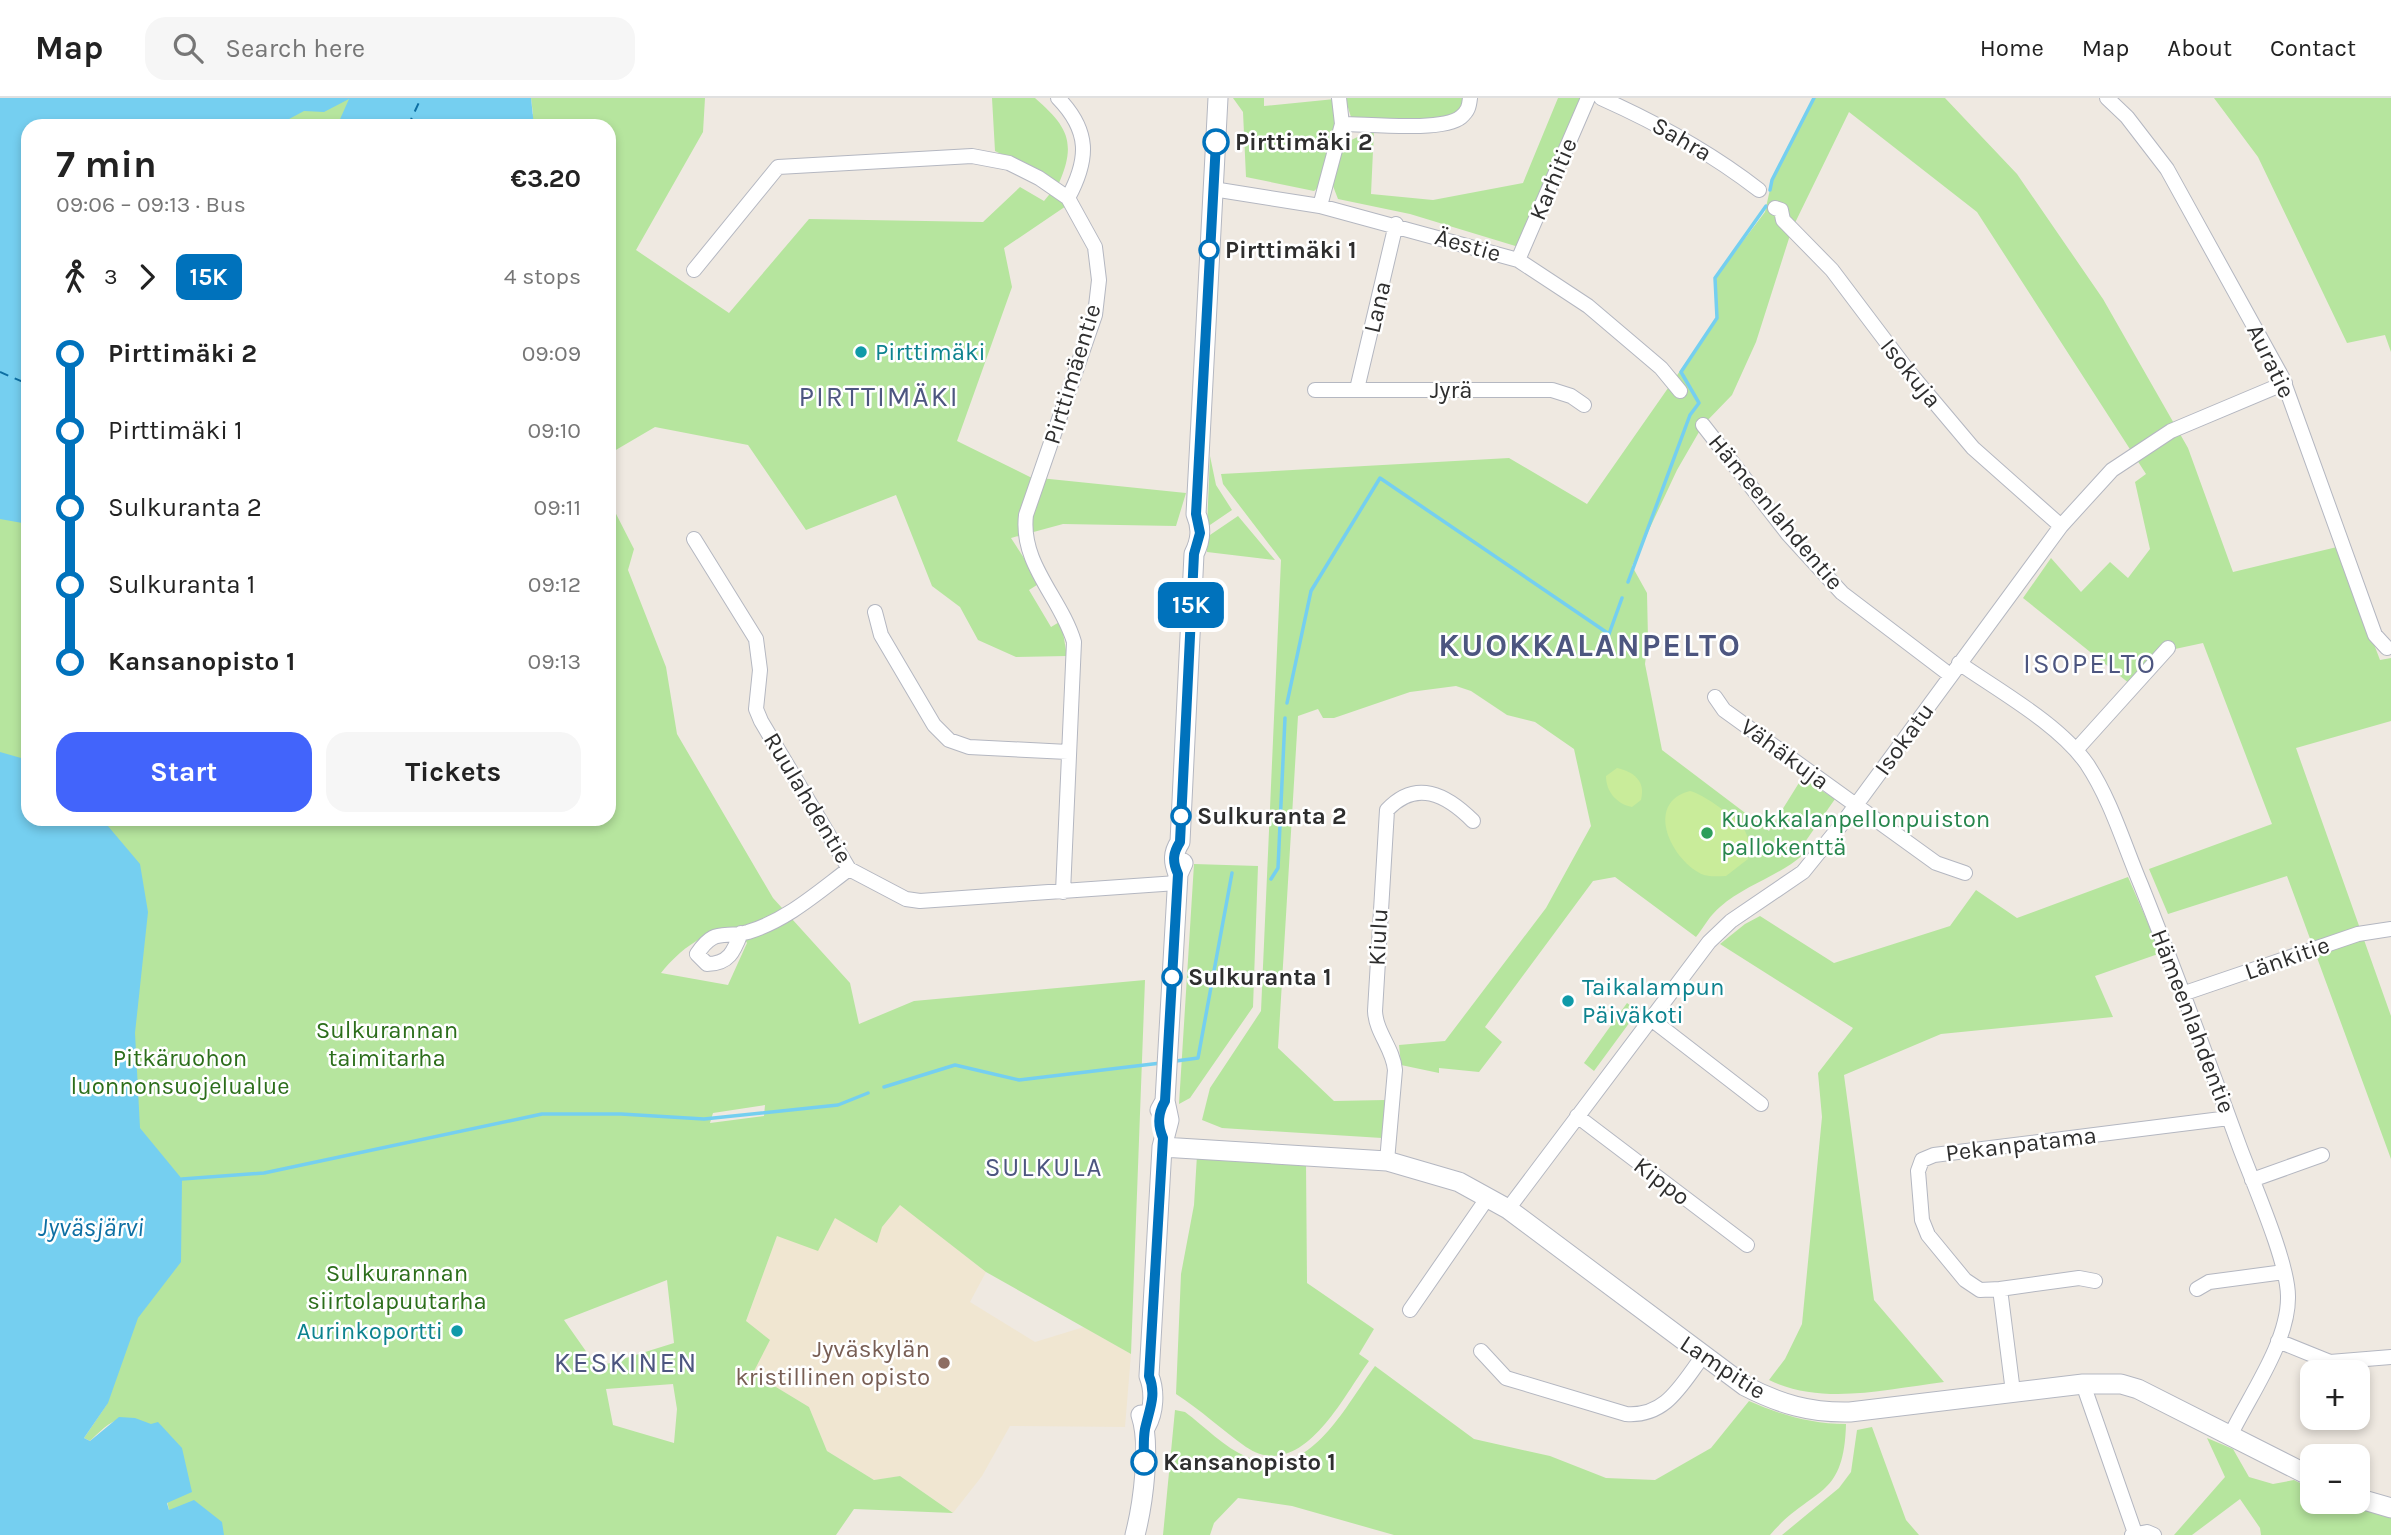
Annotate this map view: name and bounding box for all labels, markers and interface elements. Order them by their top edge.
search box [145,17,635,80]
text: Map [35,29,103,67]
icon: search [169,29,207,67]
text: Search here [225,33,365,64]
text: Home [1980,34,2044,62]
text: Map [2082,34,2129,62]
text: About [2167,34,2232,62]
text: Contact [2270,34,2356,62]
street label: Sahra [1647,111,1717,167]
place label: Pirttimäki 2 [1235,128,1373,156]
marker: Pirttimäki 2 [1203,129,1229,155]
street label: Karhitie [1523,134,1583,224]
text: 7 min [56,142,157,187]
text: €3.20 [511,163,581,194]
text: 09:06 – 09:13 · Bus [56,191,246,218]
street label: Äestie [1432,222,1504,268]
place label: Pirttimäki 1 [1225,236,1357,264]
marker: Pirttimäki 1 [1199,240,1219,260]
icon: walk [56,258,94,296]
icon: forward [128,258,166,296]
text: 3 [104,263,118,290]
text: 15K [190,263,228,291]
text: 4 stops [504,263,581,290]
street label: Lana [1357,278,1397,336]
street label: Pirttimäentie [1037,300,1107,448]
street label: Auratie [2241,319,2301,403]
street label: Isokuja [1875,333,1947,413]
text: Pirttimäki 2 [108,338,257,369]
place label: Pirttimäki [875,338,986,366]
text: 09:09 [522,340,581,367]
marker: Pirttimäki [853,344,869,360]
street label: Jyrä [1430,376,1472,404]
district label: PIRTTIMÄKI [798,380,960,413]
text: Pirttimäki 1 [108,415,243,446]
text: 09:10 [527,417,581,444]
street label: Hämeenlahdentie [1703,428,1849,596]
text: Sulkuranta 2 [108,492,262,523]
text: 09:11 [534,494,581,521]
text: Sulkuranta 1 [108,569,255,600]
text: 09:12 [528,571,581,598]
line badge: 15K [1151,582,1231,628]
text: 15K [1172,591,1210,619]
district label: KUOKKALANPELTO [1438,627,1742,664]
text: Kansanopisto 1 [108,646,295,677]
district label: ISOPELTO [2023,647,2157,680]
text: 09:13 [528,648,581,675]
street label: Isokatu [1868,697,1940,781]
street label: Vähäkuja [1735,713,1835,795]
street label: Ruulahdentie [758,727,858,869]
button: Start [56,732,312,812]
button: Tickets [326,732,581,812]
place label: Sulkuranta 2 [1197,802,1346,830]
place label: Kuokkalanpellonpuiston pallokenttä [1721,805,1990,861]
marker: Sulkuranta 2 [1171,806,1191,826]
marker: Kuokkalanpellonpuiston pallokenttä [1699,825,1715,841]
street label: Kiulu [1363,908,1393,966]
street label: Hämeenlahdentie [2145,925,2241,1117]
street label: Länkitie [2241,930,2333,986]
place label: Sulkuranta 1 [1188,963,1331,991]
marker: Sulkuranta 1 [1162,967,1182,987]
place label: Taikalampun Päiväkoti [1582,973,1724,1029]
marker: Taikalampun Päiväkoti [1560,993,1576,1009]
park label: Sulkurannan taimitarha [316,1016,458,1072]
park label: Pitkäruohon luonnonsuojelualue [70,1044,290,1100]
street label: Pekanpatama [1944,1121,2098,1167]
street label: Kippo [1628,1151,1696,1211]
district label: SULKULA [985,1152,1103,1183]
water label: Jyväsjärvi [38,1212,144,1243]
park label: Sulkurannan siirtolapuutarha [307,1259,487,1315]
place label: Aurinkoportti [297,1317,443,1345]
marker: Aurinkoportti [449,1323,465,1339]
street label: Lampitie [1675,1329,1771,1405]
place label: Jyväskylän kristillinen opisto [735,1335,930,1391]
district label: KESKINEN [554,1346,698,1379]
marker: Jyväskylän kristillinen opisto [936,1355,952,1371]
map controls [2300,1360,2370,1514]
button: + [2300,1360,2370,1430]
button: − [2300,1444,2370,1514]
place label: Kansanopisto 1 [1163,1448,1336,1476]
marker: Kansanopisto 1 [1131,1449,1157,1475]

